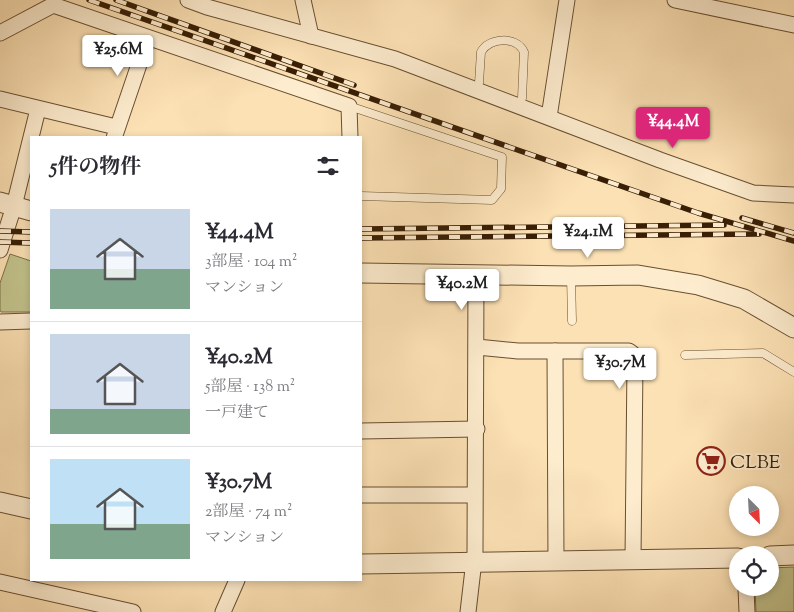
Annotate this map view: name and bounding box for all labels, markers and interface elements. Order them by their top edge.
pin: ¥25.6M [77,34,159,77]
text: ¥25.6M [93,39,143,62]
pin: ¥44.4M [632,106,714,149]
text: ¥44.4M [647,111,699,134]
icon: filters [314,152,342,180]
text: 5件の物件 [50,153,141,183]
pin: ¥24.1M [547,216,629,259]
text: ¥44.4M [205,218,274,248]
text: ¥24.1M [563,221,613,244]
icon: home [90,229,150,289]
text: 3部屋 · 104 m² [205,251,297,274]
pin: ¥40.2M [421,268,503,311]
text: ¥40.2M [436,273,488,296]
text: マンション [205,277,284,300]
text: ¥40.2M [205,343,273,373]
pin: ¥30.7M [579,348,661,390]
text: ¥30.7M [594,352,646,375]
icon: home [90,354,150,414]
text: 5部屋 · 138 m² [205,376,295,399]
text: 一戸建て [205,402,269,425]
supermarket icon: CLBE [696,446,726,476]
place label: CLBE [730,450,781,477]
text: ¥30.7M [205,468,272,498]
icon: home [90,479,150,539]
north arrow [729,486,779,536]
map controls [729,486,779,596]
text: 2部屋 · 74 m² [205,501,292,524]
text: マンション [205,527,284,550]
button: locate [729,546,779,596]

